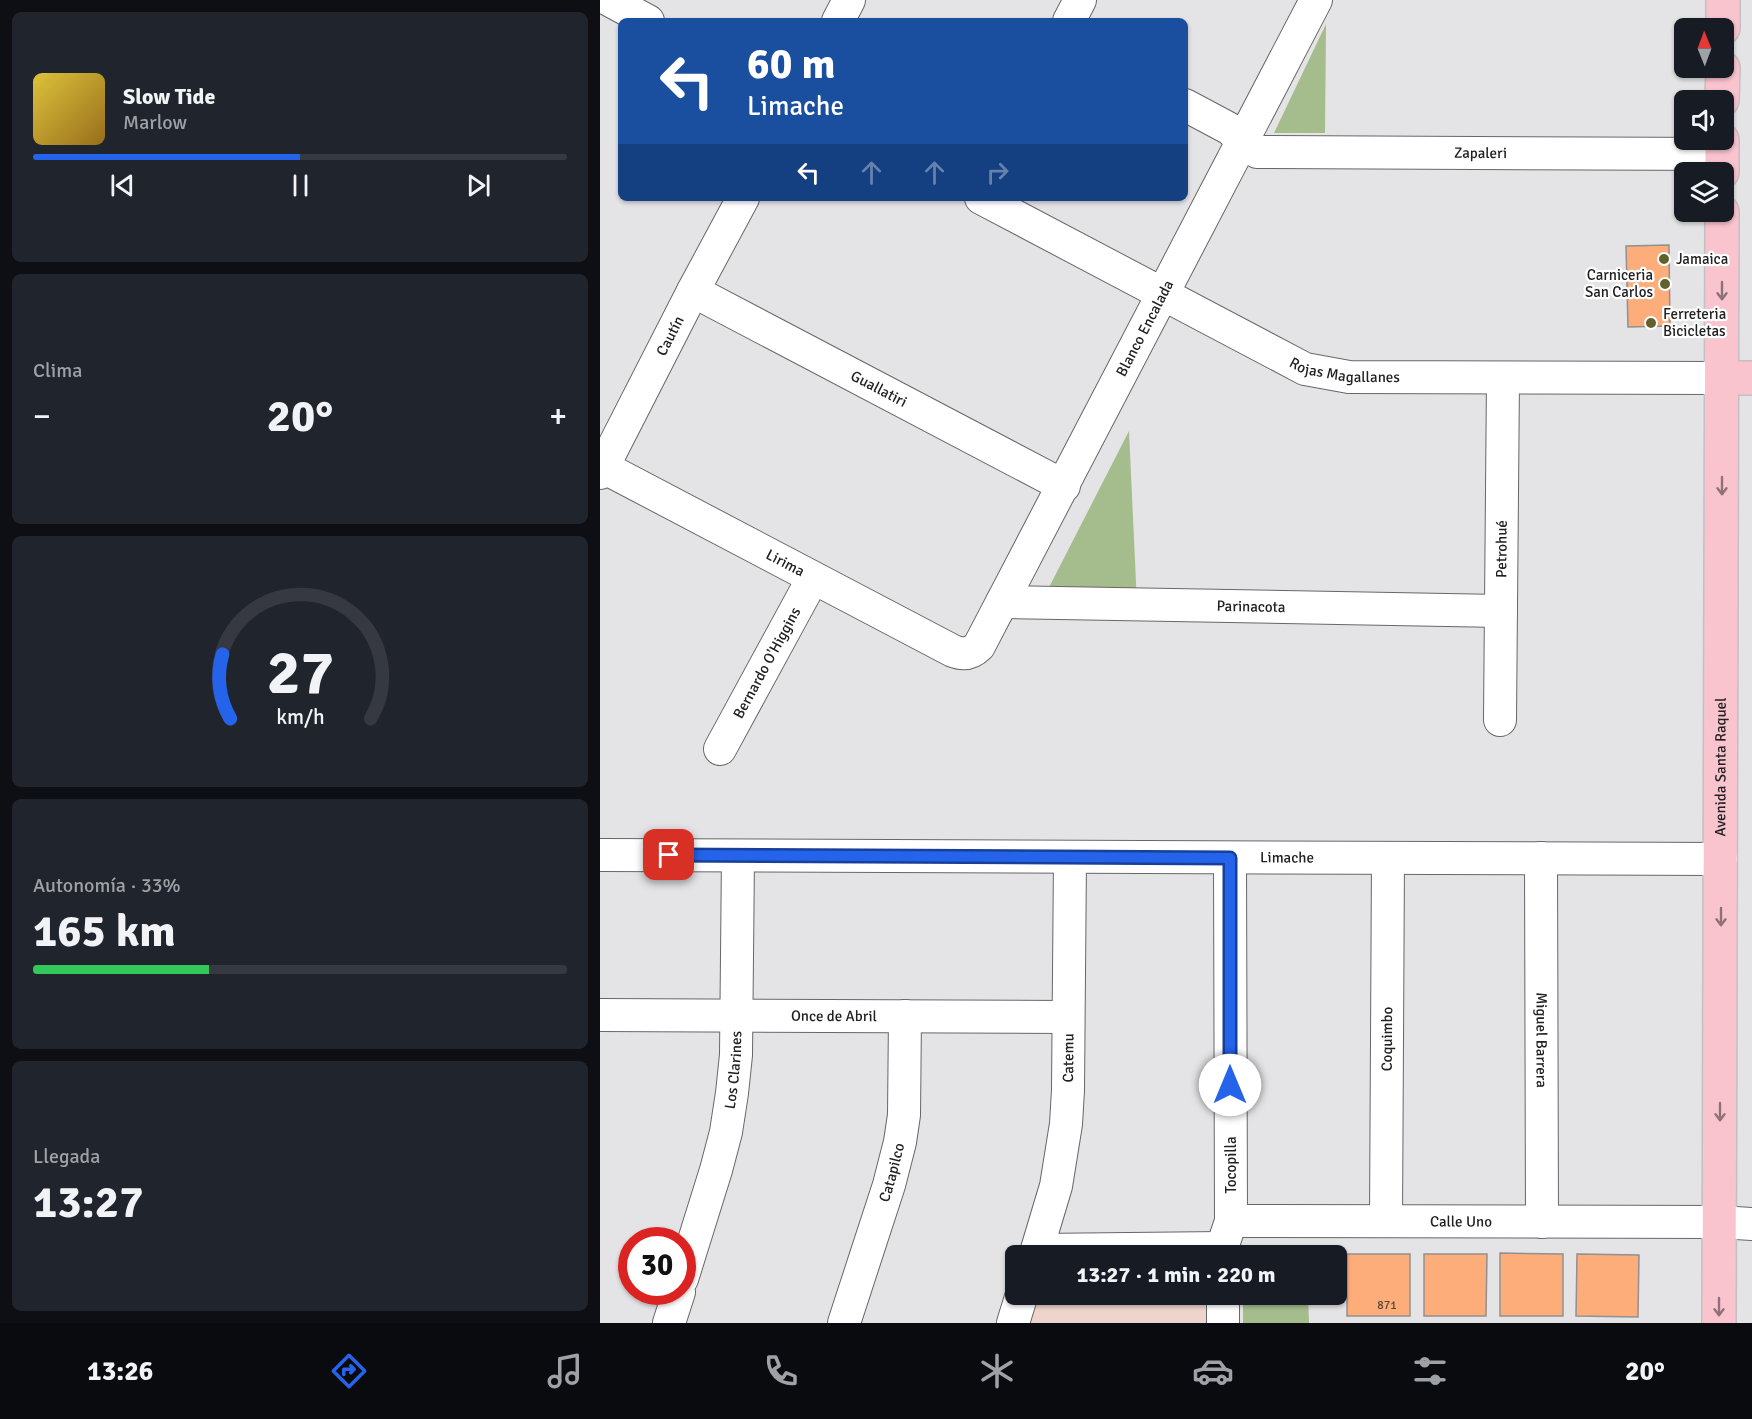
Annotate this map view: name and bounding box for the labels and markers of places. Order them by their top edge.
place label: Jamaica [1676,250,1728,268]
marker: Jamaica [1657,252,1671,266]
place label: Carniceria San Carlos [1585,266,1653,301]
marker: Carniceria San Carlos [1658,277,1672,291]
place label: Ferreteria Bicicletas [1663,305,1726,340]
marker: Ferreteria Bicicletas [1644,316,1658,330]
pin [643,829,694,880]

